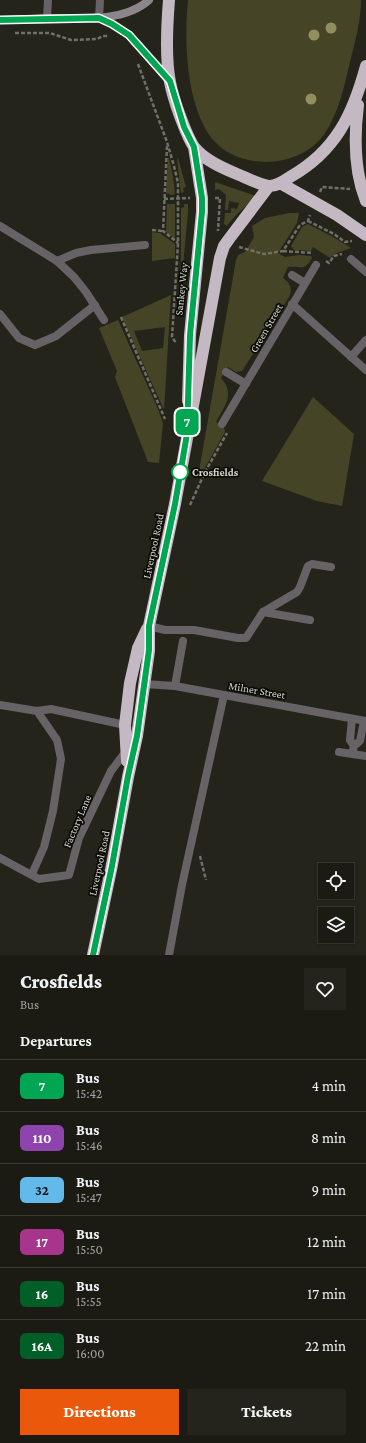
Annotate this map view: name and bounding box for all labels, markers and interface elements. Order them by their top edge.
street label: Sankey Way [172,261,191,316]
street label: Green Street [247,301,285,354]
line badge: 7 [174,409,200,435]
text: 7 [184,414,190,430]
marker: Crosfields [171,463,189,481]
place label: Crosfields [192,466,239,478]
street label: Liverpool Road [140,512,167,580]
street label: Milner Street [228,679,287,701]
street label: Factory Lane [60,793,94,850]
street label: Liverpool Road [86,829,113,897]
map controls [318,863,354,943]
button: locate [318,863,354,899]
button: layers [318,907,354,943]
button: heart [304,968,346,1010]
text: Crosfields [20,971,102,992]
text: Bus [20,997,39,1012]
text: Departures [20,1033,92,1049]
text: Bus [76,1070,99,1086]
text: 7 [39,1078,45,1094]
text: 4 min [311,1078,346,1094]
text: 15:42 [76,1086,102,1101]
text: Bus [76,1122,99,1138]
text: 110 [33,1130,51,1146]
text: 8 min [311,1130,346,1146]
text: 15:46 [76,1138,103,1153]
text: Bus [76,1174,99,1190]
text: 32 [35,1182,49,1198]
text: 9 min [312,1182,346,1198]
text: 15:47 [76,1190,102,1205]
text: Bus [76,1226,99,1242]
text: 17 [36,1234,48,1250]
text: 12 min [307,1234,346,1250]
text: 15:50 [76,1242,103,1257]
text: Bus [76,1278,99,1294]
text: 16 [36,1286,48,1302]
text: 17 min [307,1286,346,1302]
text: 15:55 [76,1294,102,1309]
text: Bus [76,1330,99,1346]
text: 16A [32,1338,52,1354]
text: 22 min [305,1338,346,1354]
text: 16:00 [76,1346,105,1361]
button: Directions [20,1389,179,1435]
button: Tickets [187,1389,346,1435]

